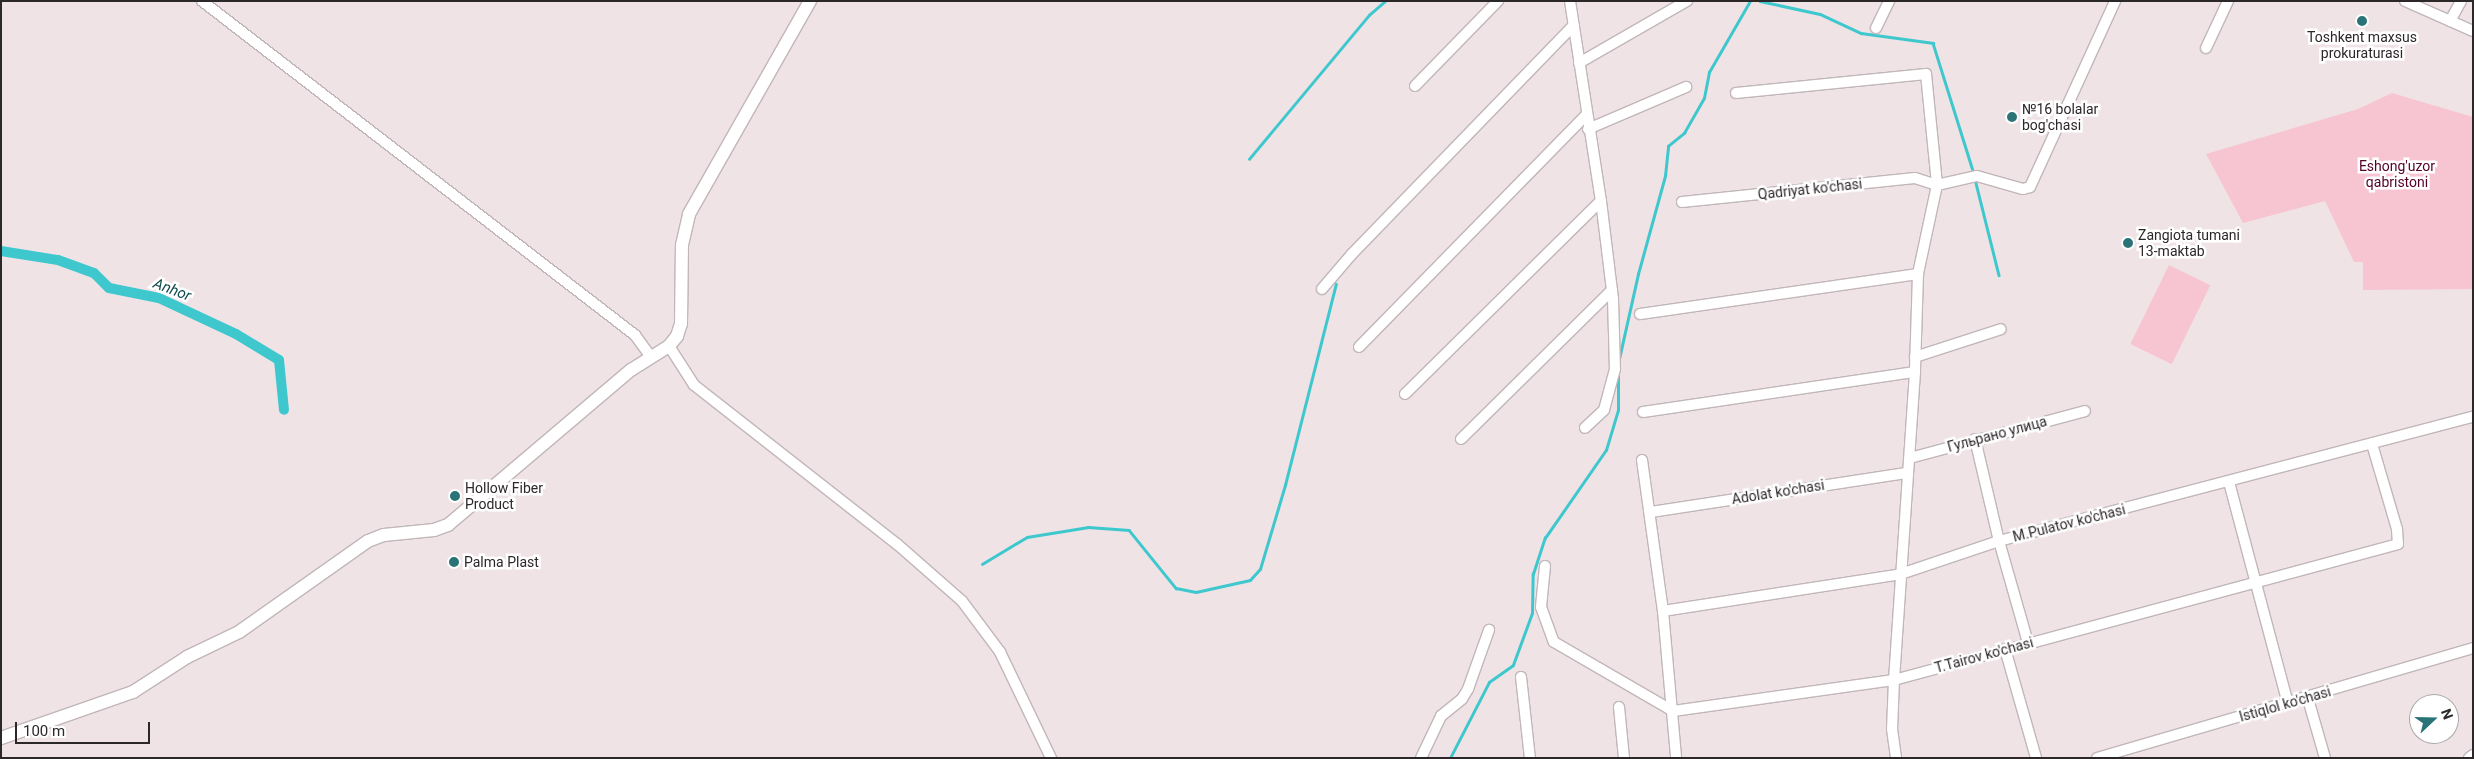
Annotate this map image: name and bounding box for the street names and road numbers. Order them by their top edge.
street label: Qadriyat ko'chasi [1757,175,1863,203]
street label: Гульрано улица [1945,413,2049,455]
street label: Adolat ko'chasi [1730,476,1826,508]
street label: M.Pulatov ko'chasi [2011,501,2127,545]
street label: T.Tairov ko'chasi [1933,634,2035,676]
street label: Istiqlol ko'chasi [2237,683,2333,725]

